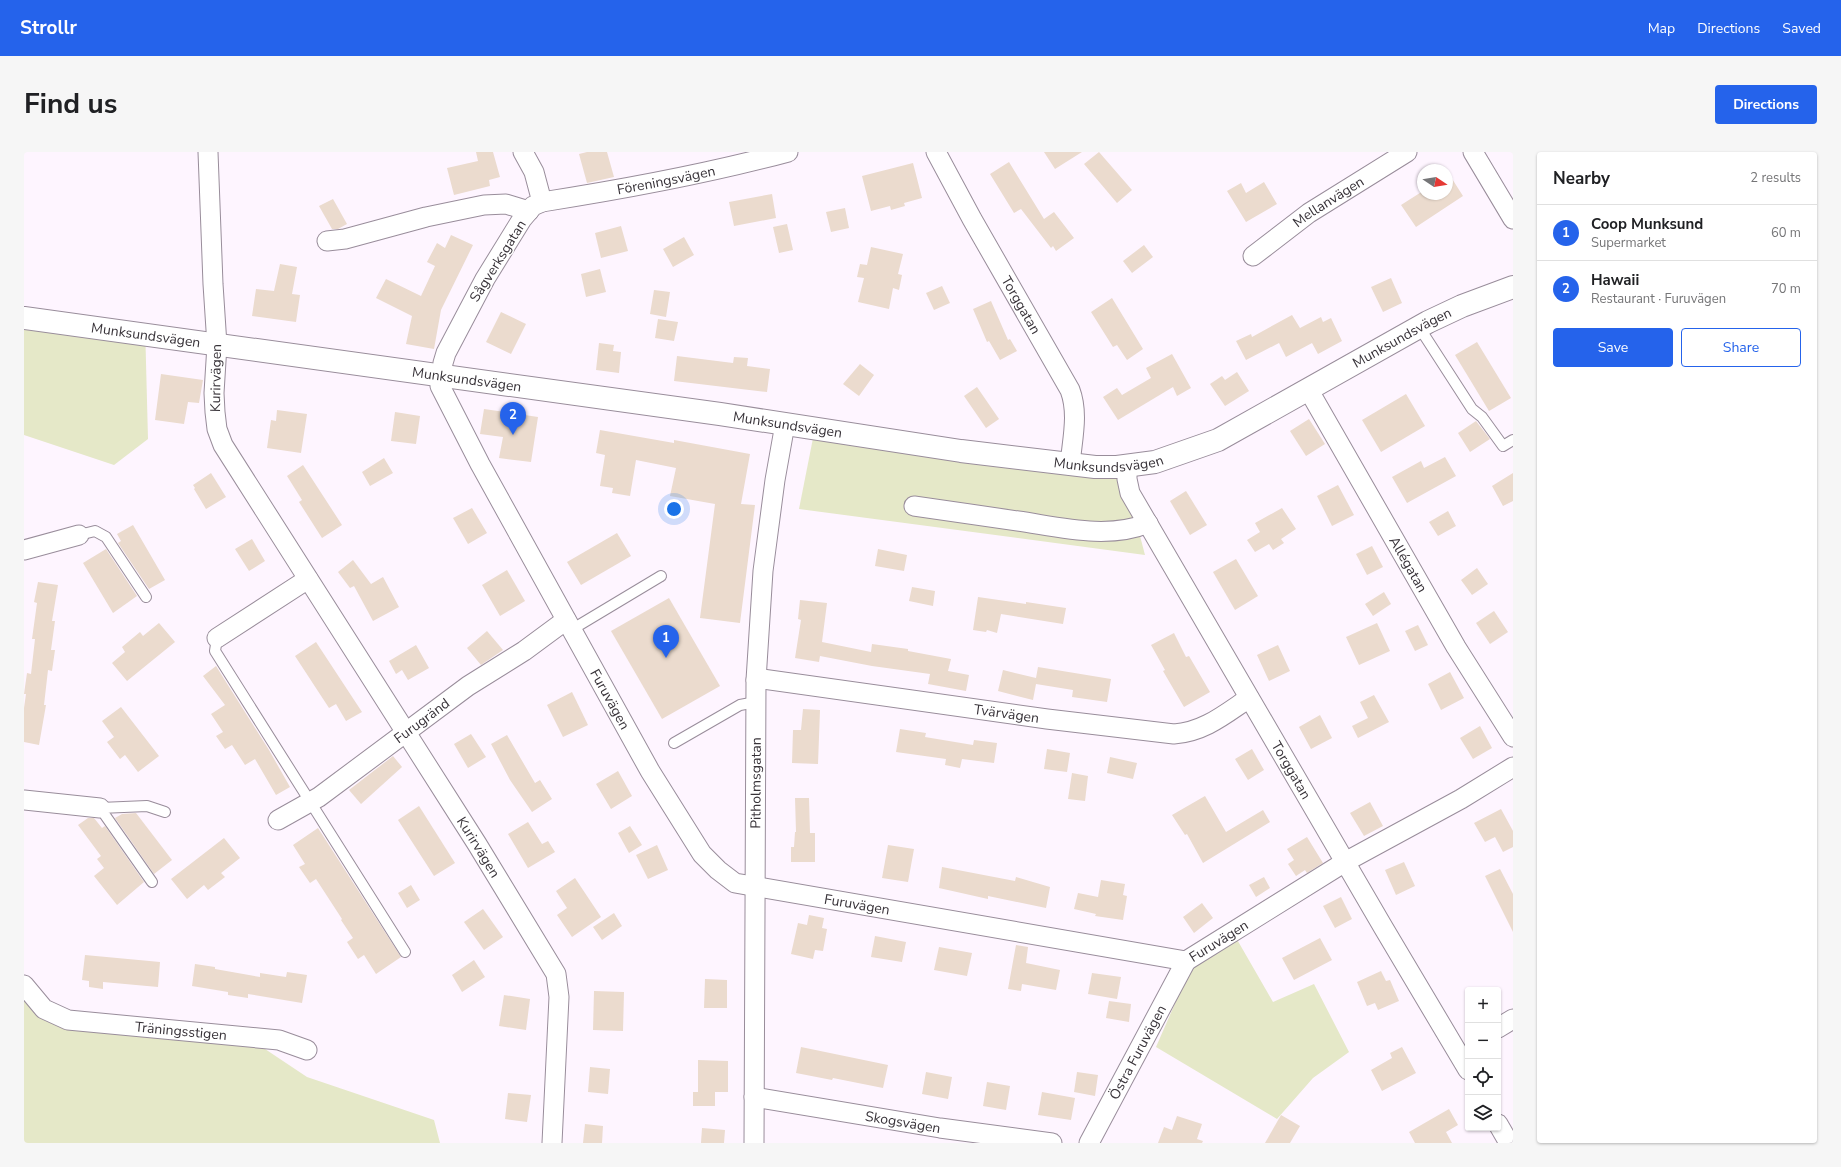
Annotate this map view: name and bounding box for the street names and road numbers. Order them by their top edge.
street label: Föreningsvägen [615,161,717,199]
street label: Mellanvägen [1289,172,1367,232]
street label: Sågverksgatan [465,216,531,306]
street label: Torggatan [997,272,1045,337]
street label: Munksundsvägen [1349,303,1454,372]
street label: Munksundsvägen [90,318,202,352]
street label: Kurirvägen [206,344,226,412]
street label: Munksundsvägen [411,362,523,396]
street label: Munksundsvägen [732,407,843,442]
street label: Munksundsvägen [1053,450,1166,477]
street label: Allégatan [1385,533,1432,596]
street label: Furuvägen [586,666,635,733]
street label: Furugränd [390,694,453,748]
street label: Tvärvägen [973,699,1040,727]
street label: Pitholmsgatan [746,737,765,829]
street label: Torggatan [1267,738,1316,803]
street label: Kurirvägen [453,813,505,881]
street label: Furuvägen [823,889,891,919]
street label: Furuvägen [1185,915,1252,966]
street label: Östra Furuvägen [1104,1001,1170,1103]
street label: Träningsstigen [134,1017,228,1045]
street label: Skogsvägen [864,1106,942,1137]

